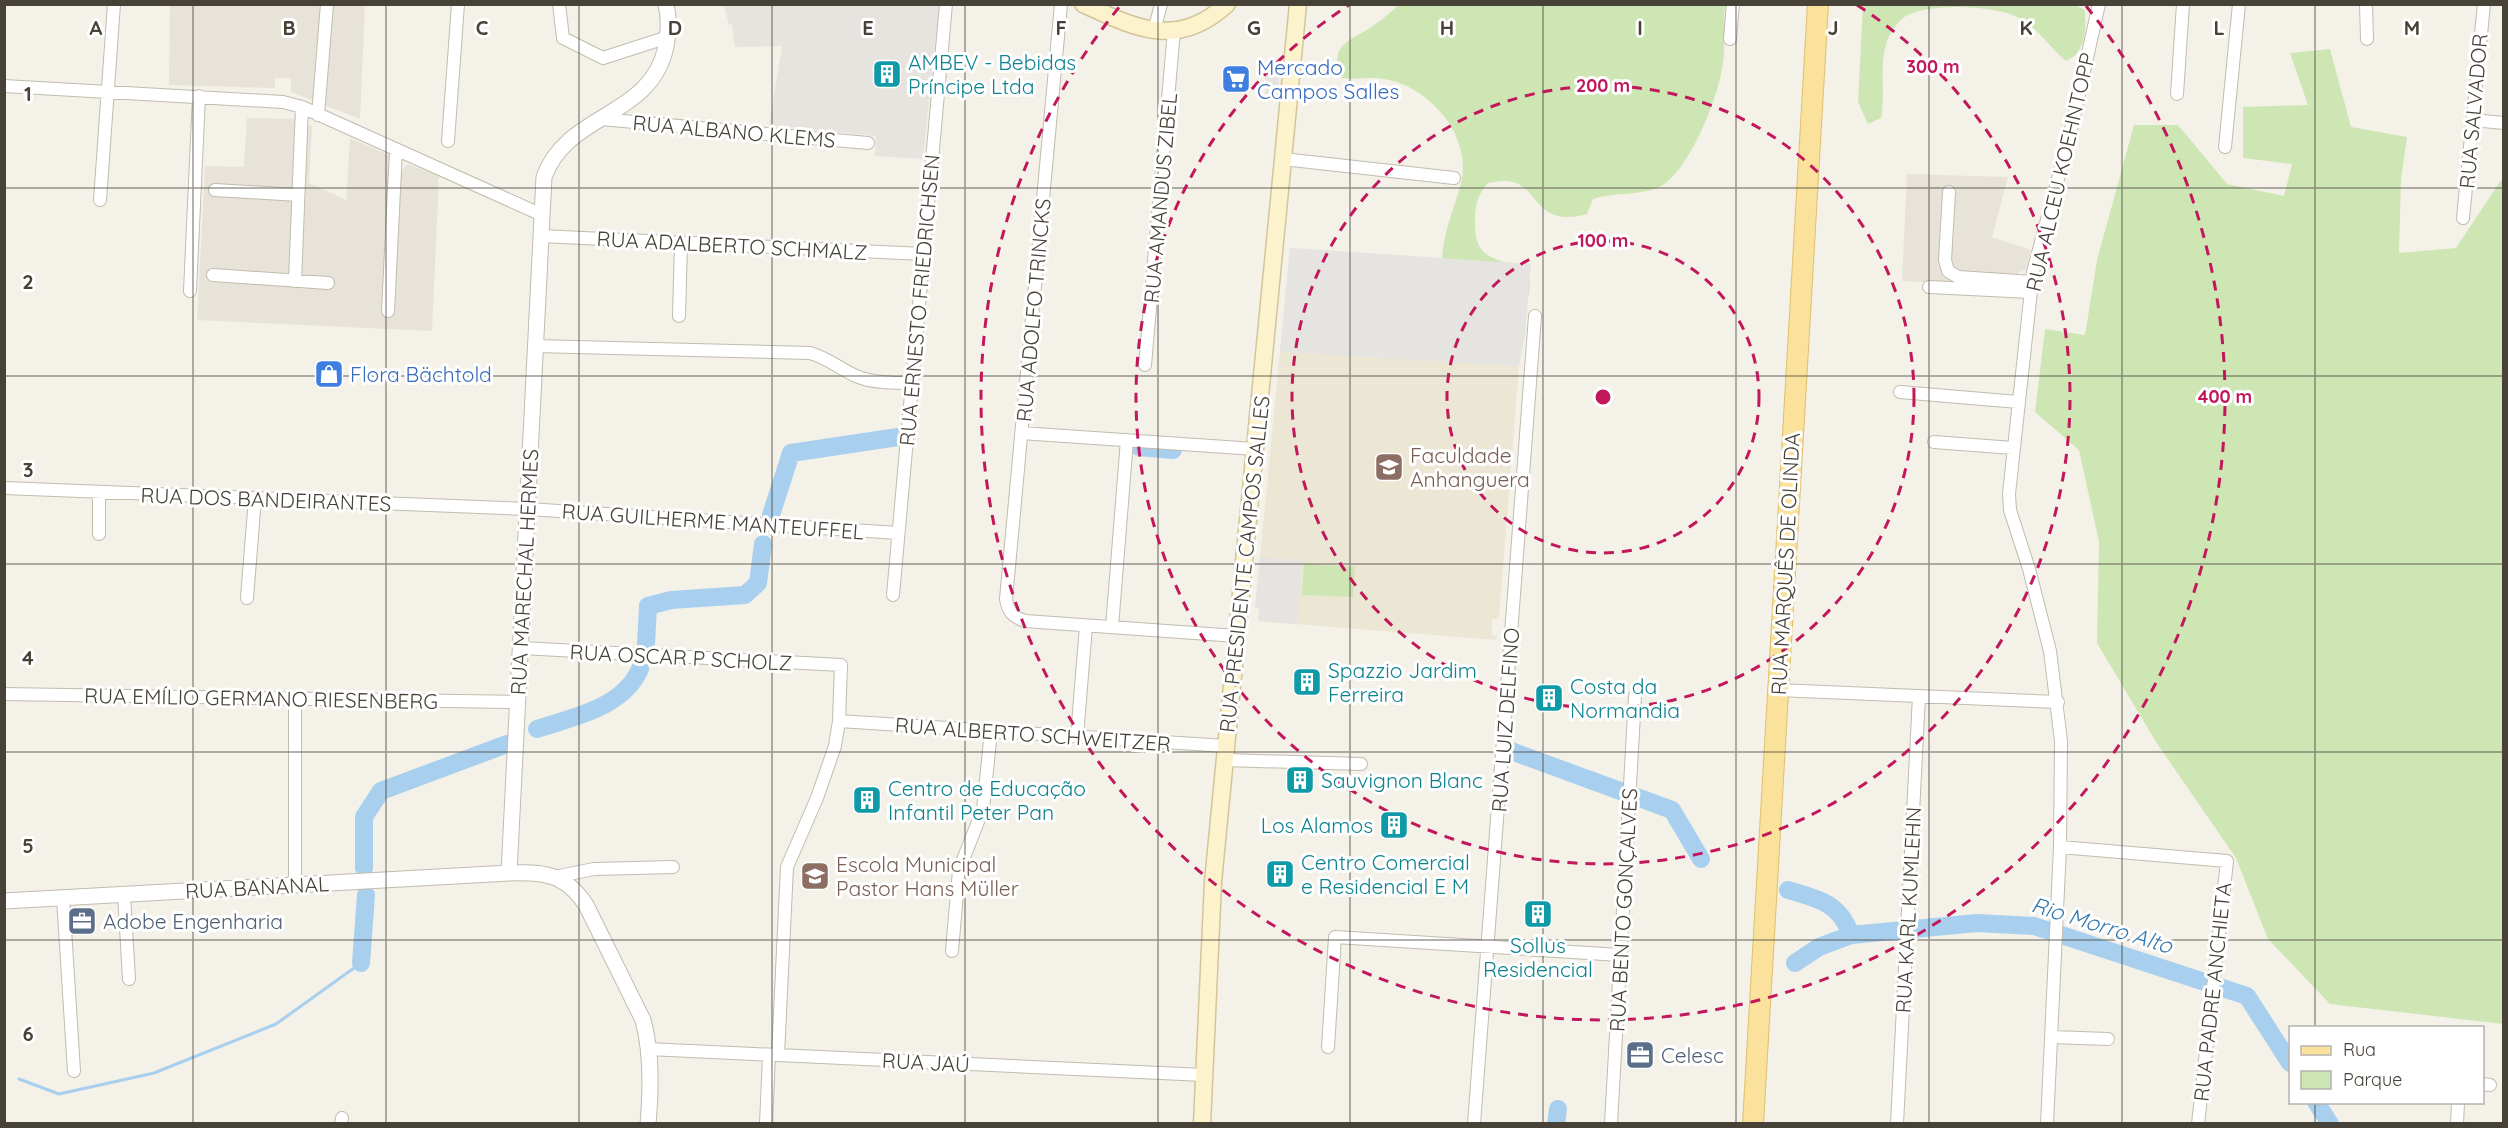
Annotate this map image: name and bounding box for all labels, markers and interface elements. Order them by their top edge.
text: A [90,15,103,40]
text: B [282,15,296,40]
text: C [476,15,489,40]
text: D [668,15,682,40]
text: E [862,15,874,40]
text: F [1055,15,1067,40]
text: G [1247,15,1261,40]
text: H [1440,15,1454,40]
text: I [1637,15,1643,40]
text: J [1827,15,1839,40]
text: K [2019,15,2033,40]
text: L [2213,15,2225,40]
text: M [2404,15,2420,40]
street label: RUA SALVADOR [2453,32,2493,190]
place label: AMBEV - Bebidas Príncipe Ltda [908,49,1076,99]
street label: RUA ALCEU KOEHNTOPP [2020,50,2100,294]
place label: Mercado Campos Salles [1257,54,1399,104]
text: 300 m [1906,55,1960,78]
building icon: AMBEV - Bebidas Príncipe Ltda [871,58,903,90]
supermarket icon: Mercado Campos Salles [1220,63,1252,95]
text: 200 m [1576,74,1630,97]
text: 1 [24,81,32,106]
street label: RUA AMANDUS ZIBEL [1138,92,1182,304]
street label: RUA ALBANO KLEMS [631,109,837,153]
street label: RUA ERNESTO FRIEDRICHSEN [893,153,945,447]
street label: RUA ADOLFO TRINCKS [1010,197,1056,423]
street label: RUA ADALBERTO SCHMALZ [596,225,868,265]
text: 100 m [1578,229,1628,252]
text: 2 [22,269,34,294]
shop icon: Flora Bächtold [313,358,345,390]
place label: Flora Bächtold [350,361,492,387]
text: 400 m [2198,385,2252,408]
centre of rings [1593,387,1613,407]
street label: RUA PRESIDENTE CAMPOS SALLES [1213,394,1275,734]
street label: RUA MARQUÊS DE OLINDA [1765,432,1805,696]
place label: Faculdade Anhanguera [1410,442,1530,492]
street label: RUA MARECHAL HERMES [505,448,543,696]
school or university icon: Faculdade Anhanguera [1373,451,1405,483]
text: 3 [23,457,33,482]
street label: RUA DOS BANDEIRANTES [140,482,392,516]
street label: RUA GUILHERME MANTEUFFEL [561,497,865,545]
street label: RUA LUIZ DELFINO [1486,627,1524,813]
street label: RUA OSCAR P SCHOLZ [569,638,793,676]
text: 4 [22,645,34,670]
place label: Spazzio Jardim Ferreira [1328,657,1477,707]
building icon: Spazzio Jardim Ferreira [1291,666,1323,698]
place label: Costa da Normandia [1570,673,1680,723]
street label: RUA EMÍLIO GERMANO RIESENBERG [84,682,438,714]
building icon: Costa da Normandia [1533,682,1565,714]
street label: RUA ALBERTO SCHWEITZER [894,711,1172,757]
building icon: Sauvignon Blanc [1284,764,1316,796]
place label: Sauvignon Blanc [1321,767,1483,793]
place label: Centro de Educação Infantil Peter Pan [888,775,1086,825]
building icon: Centro de Educação Infantil Peter Pan [851,784,883,816]
street label: RUA BENTO GONÇALVES [1604,787,1642,1033]
street label: RUA KARL KUMLEHN [1890,806,1926,1014]
building icon: Los Alamos [1378,809,1410,841]
place label: Los Alamos [1261,812,1373,838]
text: 5 [22,833,34,858]
place label: Centro Comercial e Residencial E M [1301,849,1470,899]
place label: Escola Municipal Pastor Hans Müller [836,851,1019,901]
building icon: Centro Comercial e Residencial E M [1264,858,1296,890]
school or university icon: Escola Municipal Pastor Hans Müller [799,860,831,892]
street label: RUA BANANAL [184,870,330,904]
street label: RUA PADRE ANCHIETA [2188,881,2236,1103]
water label: Rio Morro Alto [2028,890,2177,960]
building icon: Sollus Residencial [1522,898,1554,930]
office icon: Adobe Engenharia [66,905,98,937]
place label: Adobe Engenharia [103,908,283,934]
place label: Sollus Residencial [1483,932,1593,982]
text: 6 [22,1021,34,1046]
legend [2289,1026,2484,1104]
text: Rua [2343,1038,2376,1061]
office icon: Celesc [1624,1039,1656,1071]
place label: Celesc [1661,1042,1724,1068]
street label: RUA JAÚ [881,1047,971,1077]
text: Parque [2343,1068,2402,1091]

